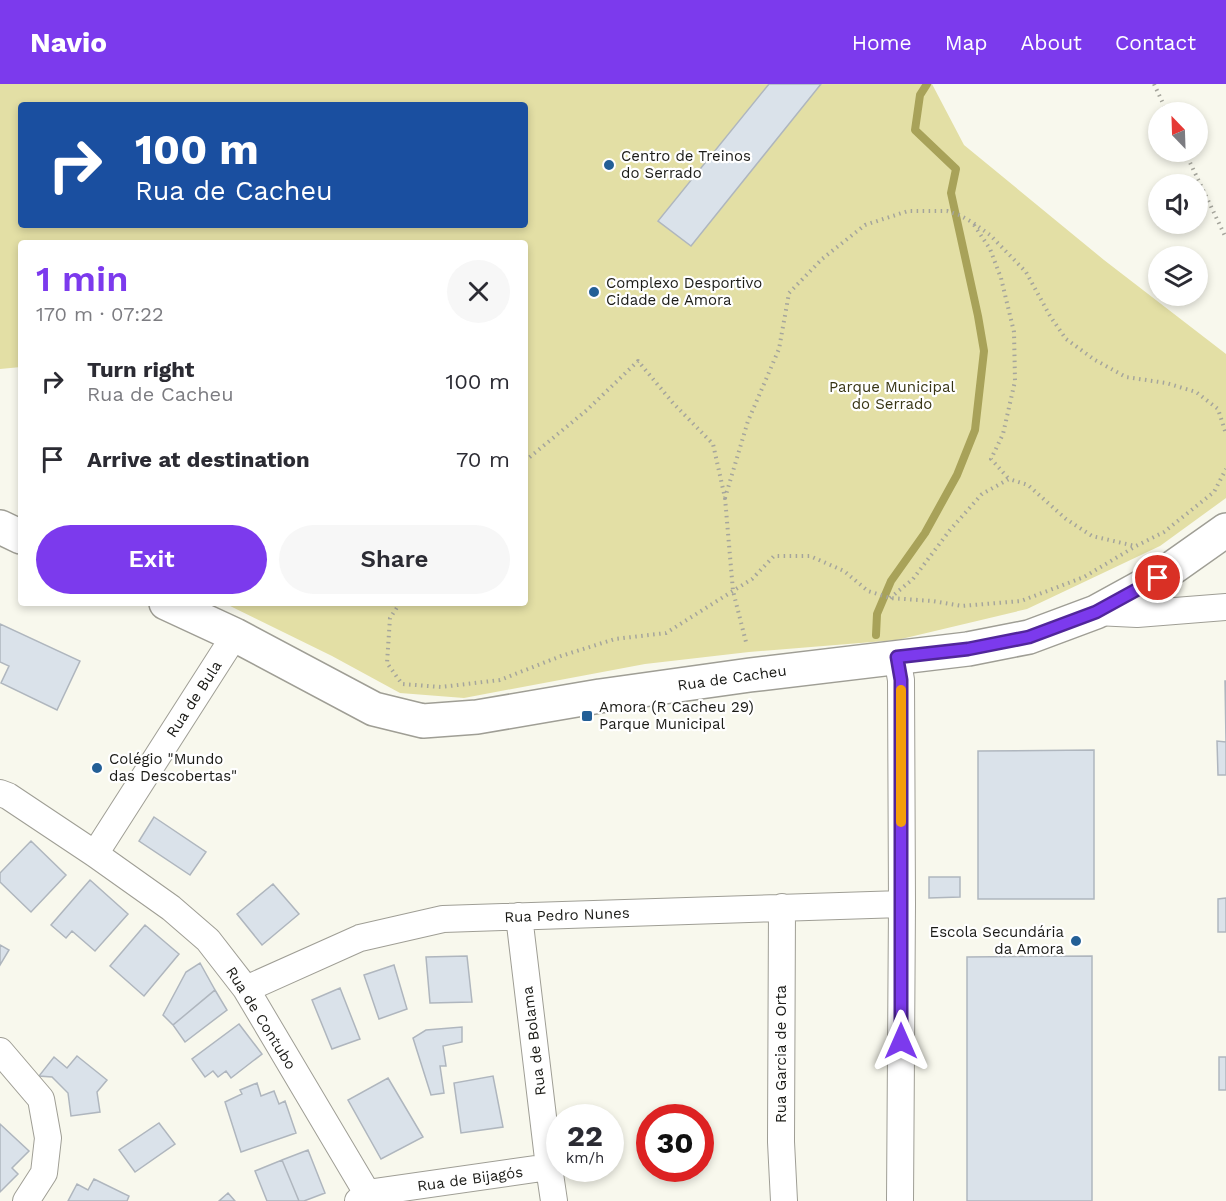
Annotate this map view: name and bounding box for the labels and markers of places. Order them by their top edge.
place label: Centro de Treinos do Serrado [621,147,751,182]
marker: Centro de Treinos do Serrado [602,158,616,172]
place label: Complexo Desportivo Cidade de Amora [606,274,762,309]
marker: Complexo Desportivo Cidade de Amora [587,285,601,299]
pin [1132,552,1183,603]
place label: Amora (R Cacheu 29) Parque Municipal [599,698,754,733]
marker: Amora (R Cacheu 29) Parque Municipal [580,709,594,723]
place label: Colégio "Mundo das Descobertas" [109,750,237,785]
marker: Colégio "Mundo das Descobertas" [90,761,104,775]
place label: Escola Secundária da Amora [930,923,1065,958]
marker: Escola Secundária da Amora [1069,934,1083,948]

